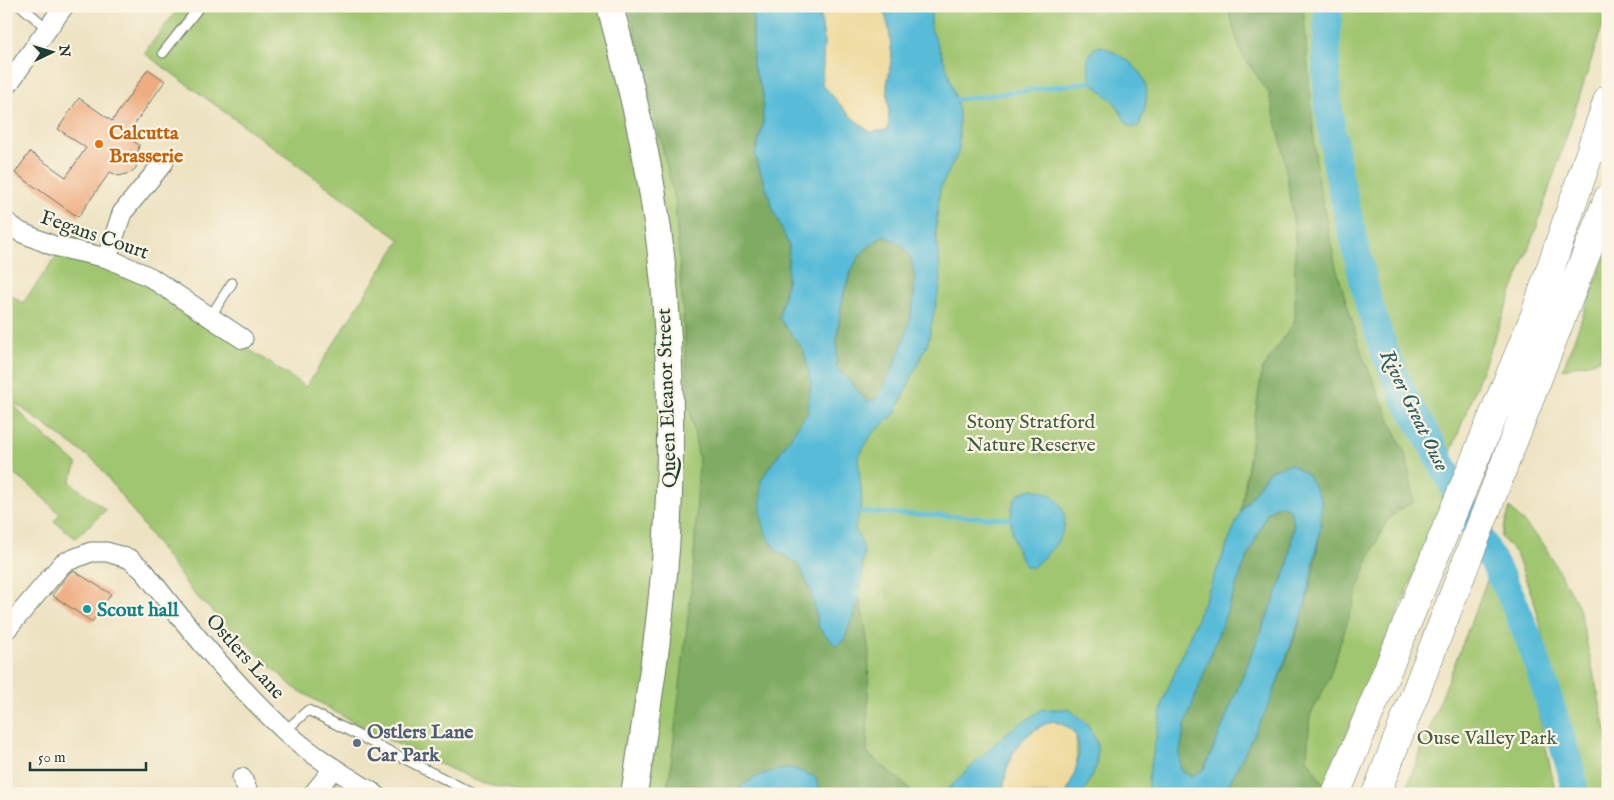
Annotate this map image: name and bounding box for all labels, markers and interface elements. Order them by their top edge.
north arrow [28,28,78,78]
text: N [54,43,73,58]
place label: Calcutta Brasserie [109,121,184,169]
marker: Calcutta Brasserie [93,138,105,150]
street label: Fegans Court [37,205,152,266]
street label: Queen Eleanor Street [652,307,683,488]
water label: River Great Ouse [1373,345,1455,476]
park label: Stony Stratford Nature Reserve [966,410,1096,458]
place label: Scout hall [97,598,179,623]
marker: Scout hall [81,603,93,615]
street label: Ostlers Lane [200,609,290,705]
place label: Ostlers Lane Car Park [367,720,474,768]
park label: Ouse Valley Park [1417,726,1557,751]
marker: Ostlers Lane Car Park [351,737,363,749]
scale bar [30,740,146,772]
text: 50 m [38,748,66,767]

